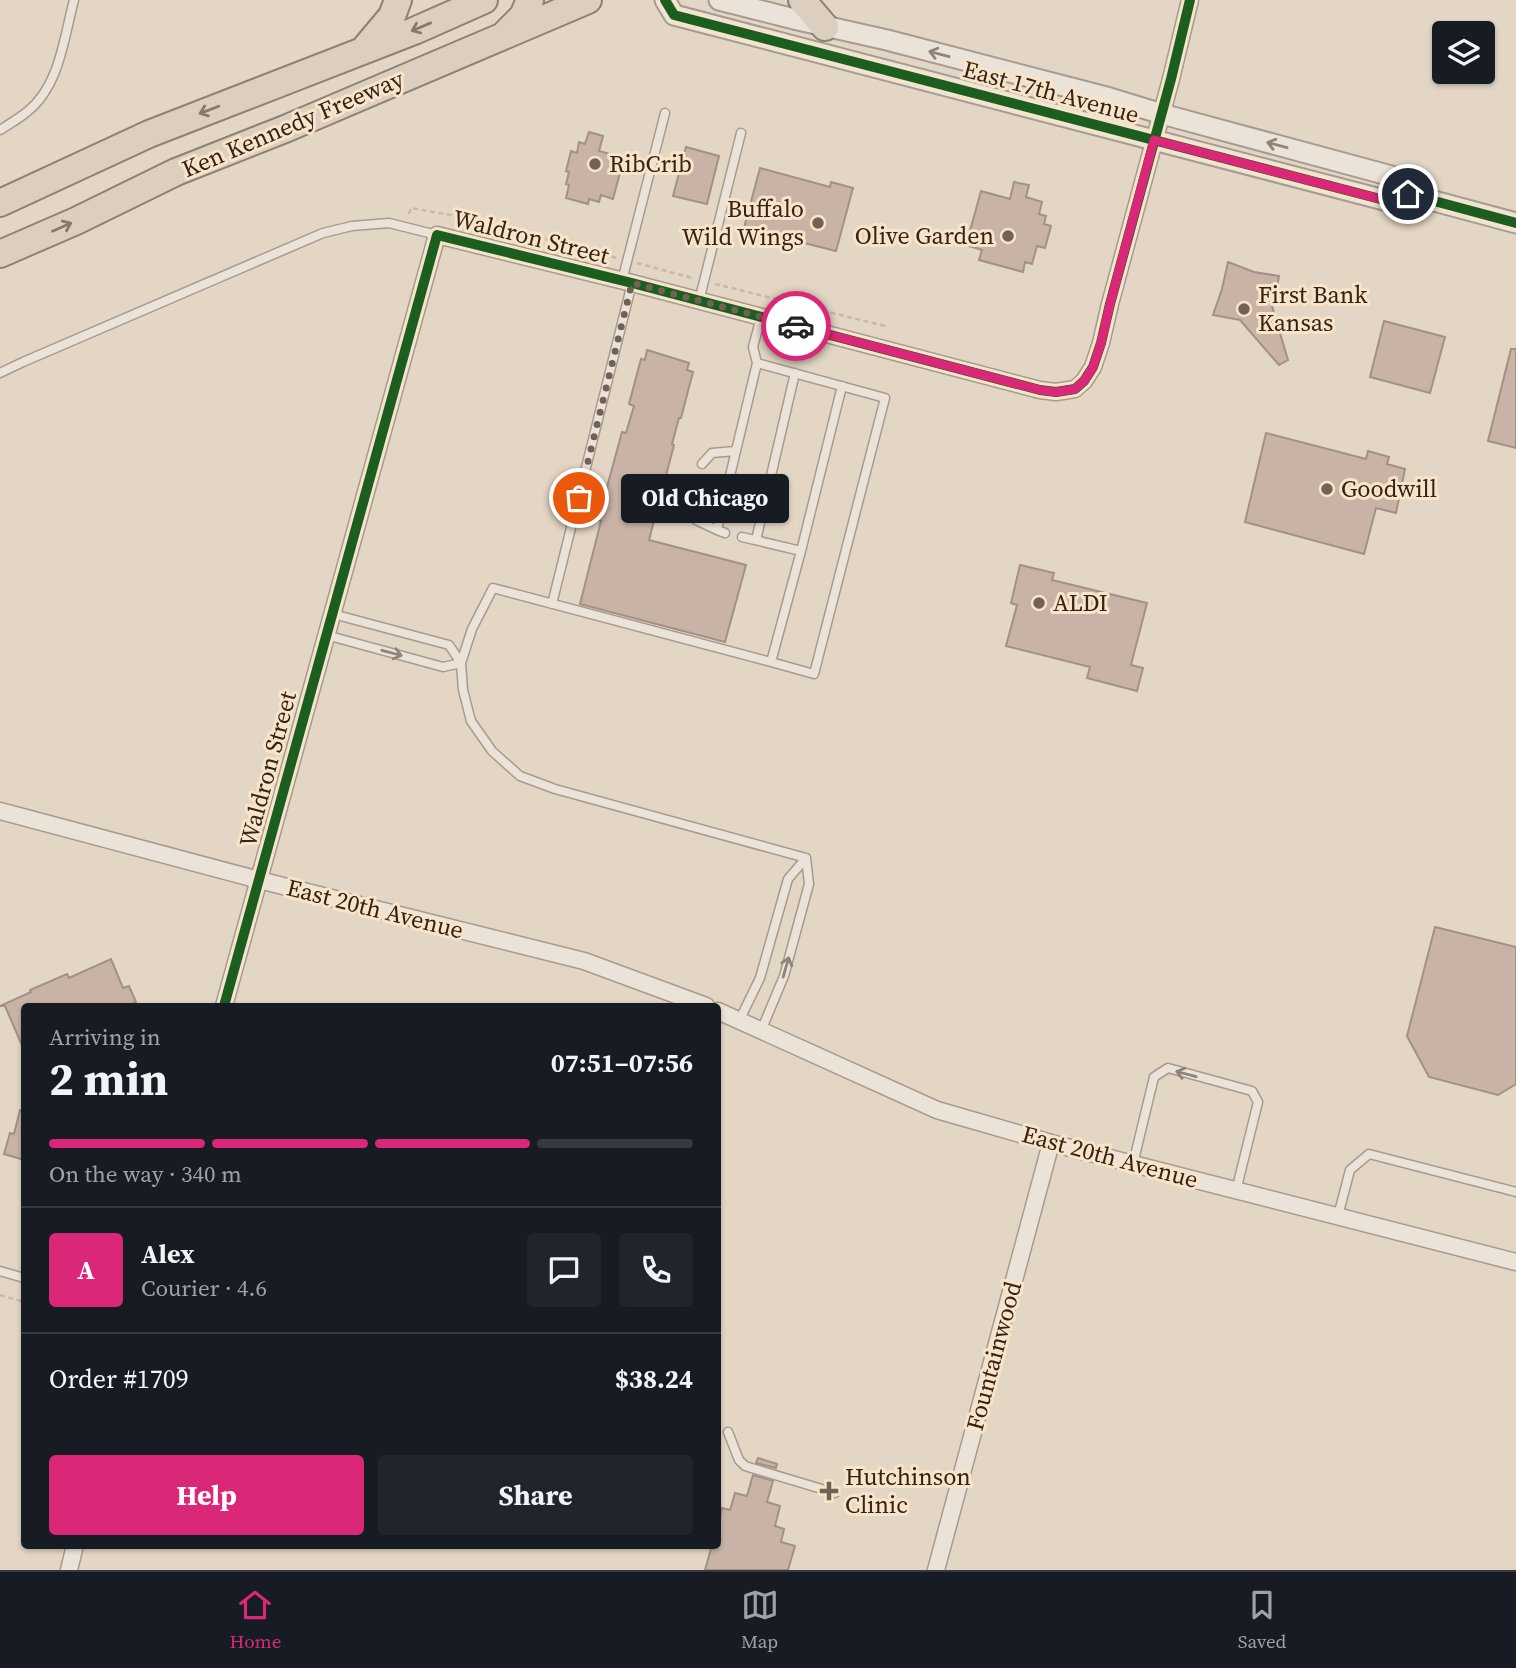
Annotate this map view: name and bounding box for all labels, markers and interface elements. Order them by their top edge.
map controls [1432,21,1495,84]
button: layers [1432,21,1495,84]
one-way arrow [411,22,432,35]
one-way arrow [928,47,951,60]
street label: East 17th Avenue [959,52,1143,131]
street label: Ken Kennedy Freeway [177,62,409,185]
one-way arrow [199,105,221,118]
one-way arrow [1266,138,1289,151]
place label: RibCrib [609,147,692,180]
marker: RibCrib [587,156,603,172]
pin [1378,164,1438,224]
icon: home [1389,175,1427,213]
place label: Buffalo Wild Wings [682,192,804,253]
street label: Waldron Street [450,201,613,272]
marker: Buffalo Wild Wings [810,215,826,231]
place label: Olive Garden [855,219,994,252]
one-way arrow [51,220,73,233]
marker: Olive Garden [1000,228,1016,244]
place label: First Bank Kansas [1258,278,1368,339]
courier [761,291,831,361]
marker: First Bank Kansas [1236,301,1252,317]
icon: car [777,307,815,345]
pin [549,468,609,528]
place label: Goodwill [1341,472,1437,505]
callout: Old Chicago [621,474,789,522]
icon: bag [560,479,598,517]
marker: Goodwill [1319,481,1335,497]
text: Old Chicago [642,482,768,514]
place label: ALDI [1053,586,1108,619]
marker: ALDI [1031,595,1047,611]
one-way arrow [380,647,403,660]
street label: Waldron Street [231,687,304,850]
street label: East 20th Avenue [283,871,467,946]
one-way arrow [781,957,794,979]
text: Arriving in [49,1021,161,1053]
text: 07:51–07:56 [551,1045,693,1081]
text: 2 min [49,1047,168,1110]
one-way arrow [1175,1066,1197,1079]
street label: East 20th Avenue [1018,1117,1202,1196]
text: On the way · 340 m [49,1158,242,1190]
button: chat [527,1233,601,1307]
button: phone [619,1233,693,1307]
text: Alex [141,1236,195,1272]
text: A [77,1252,95,1288]
text: Courier · 4.6 [141,1272,267,1304]
street label: Fountainwood [958,1277,1029,1434]
text: Order #1709 [49,1361,189,1397]
text: $38.24 [615,1361,693,1397]
button: Help [49,1455,364,1535]
button: Share [378,1455,693,1535]
place label: Hutchinson Clinic [845,1460,971,1521]
marker: Hutchinson Clinic [819,1481,839,1501]
tab: Home [230,1586,281,1654]
tab: Map [741,1586,779,1654]
tab: Saved [1238,1586,1286,1654]

